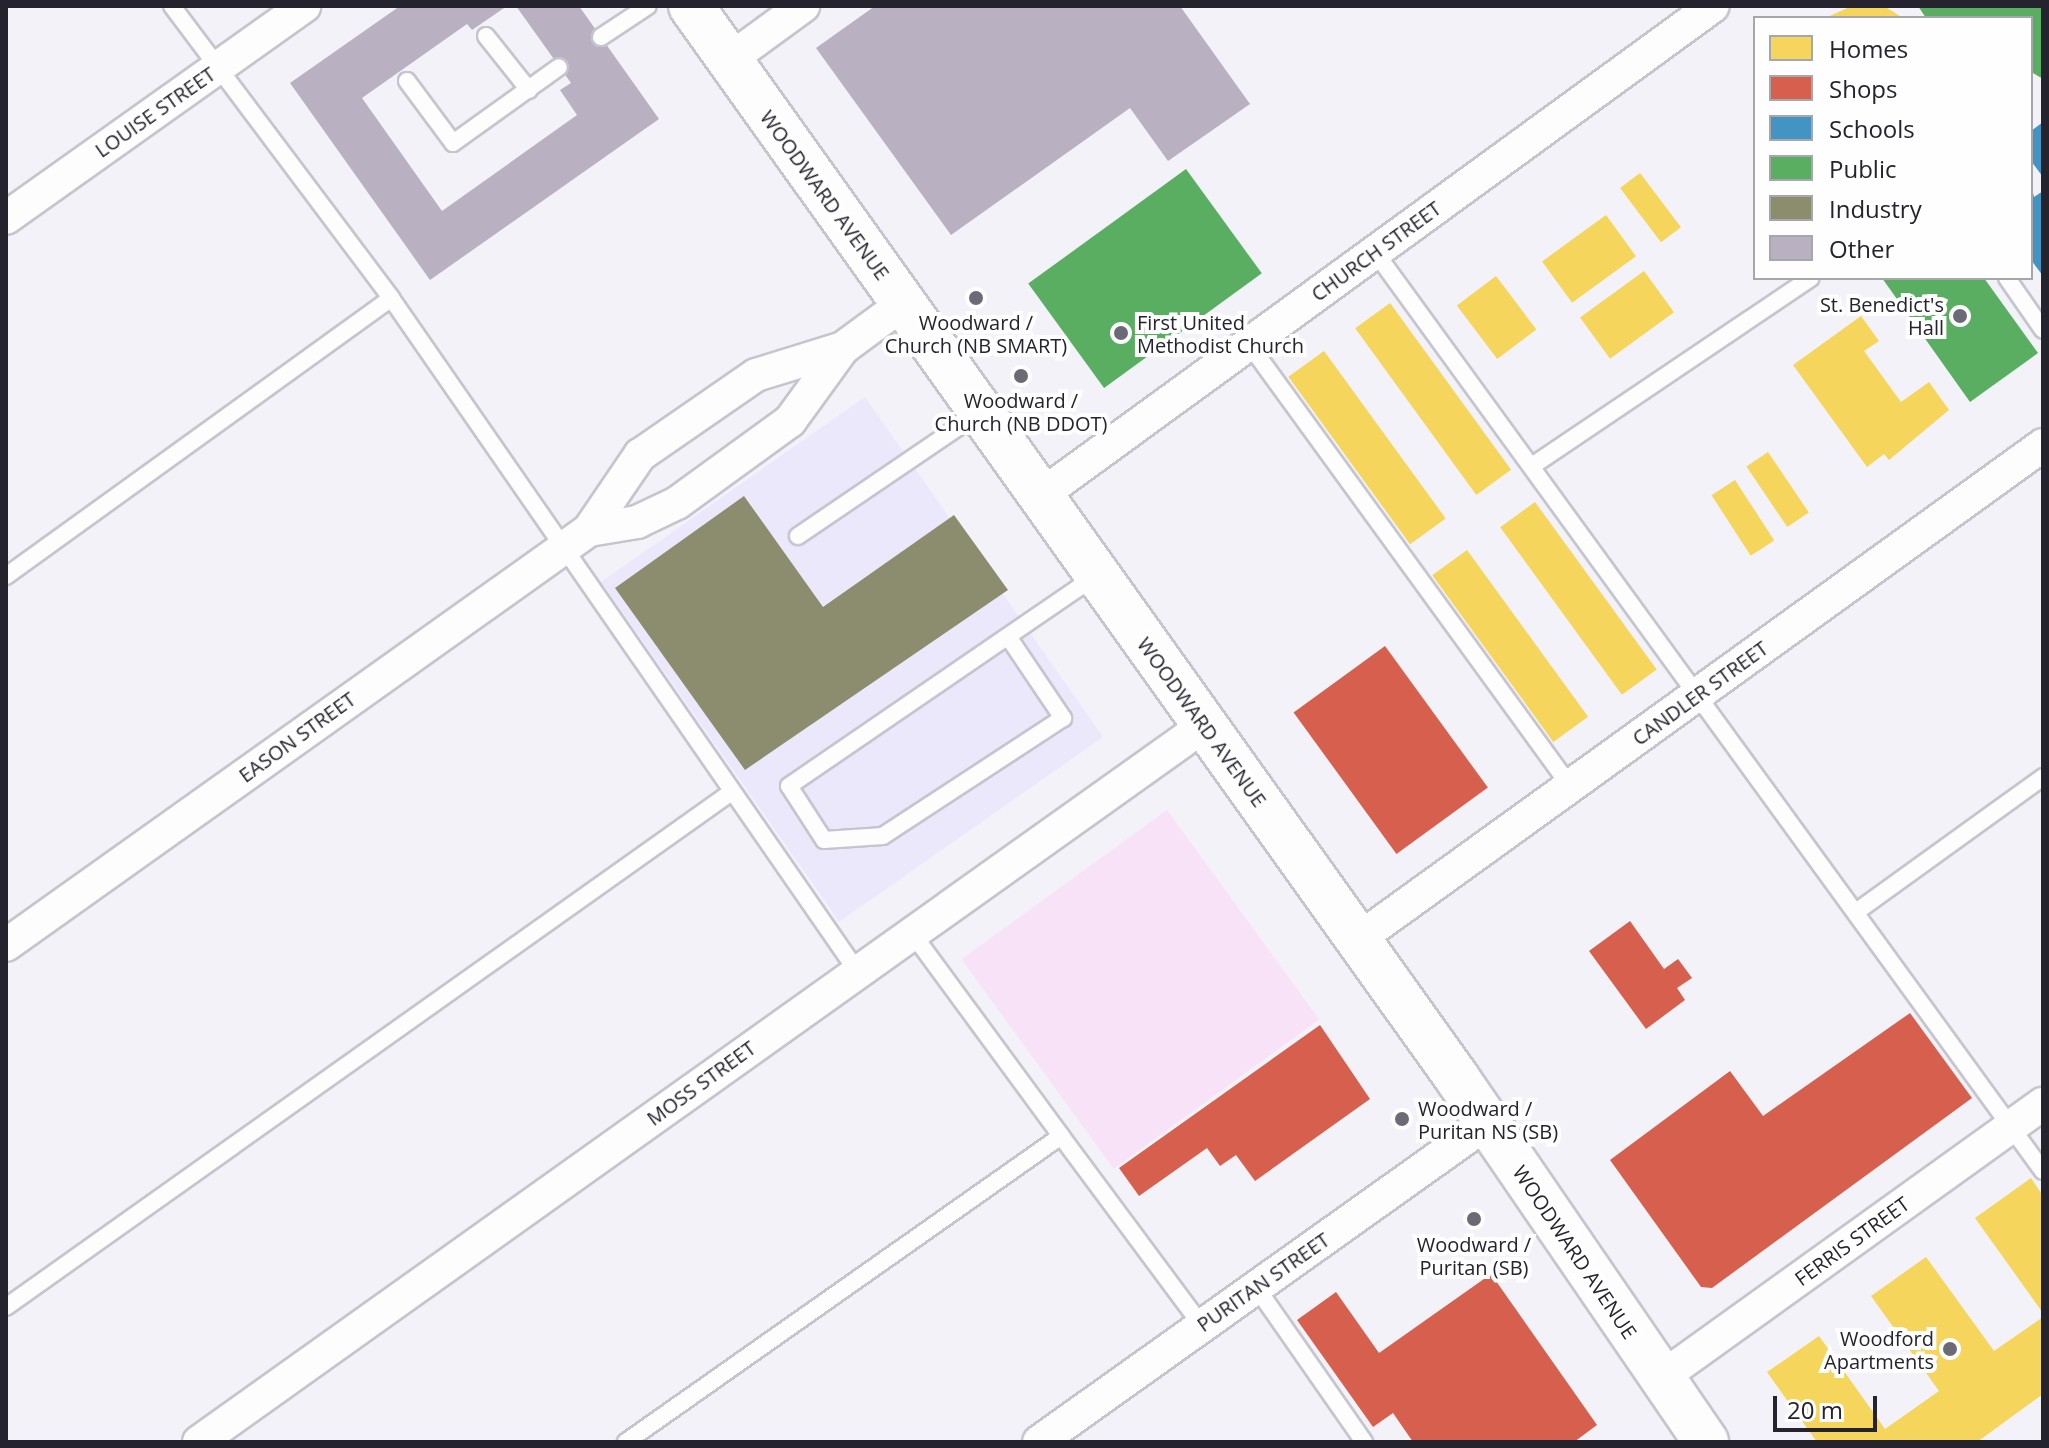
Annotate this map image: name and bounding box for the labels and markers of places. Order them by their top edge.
marker: Woodward / Church (NB SMART) [967,289,985,307]
place label: St. Benedict's Hall [1820,292,1944,339]
marker: St. Benedict's Hall [1951,307,1969,325]
place label: Woodward / Church (NB SMART) [885,310,1067,357]
place label: First United Methodist Church [1137,310,1304,357]
marker: First United Methodist Church [1112,324,1130,342]
marker: Woodward / Church (NB DDOT) [1012,367,1030,385]
place label: Woodward / Church (NB DDOT) [935,388,1107,435]
place label: Woodward / Puritan NS (SB) [1418,1096,1558,1143]
marker: Woodward / Puritan NS (SB) [1393,1110,1411,1128]
marker: Woodward / Puritan (SB) [1465,1210,1483,1228]
place label: Woodward / Puritan (SB) [1417,1232,1531,1279]
place label: Woodford Apartments [1824,1326,1934,1373]
marker: Woodford Apartments [1941,1340,1959,1358]

